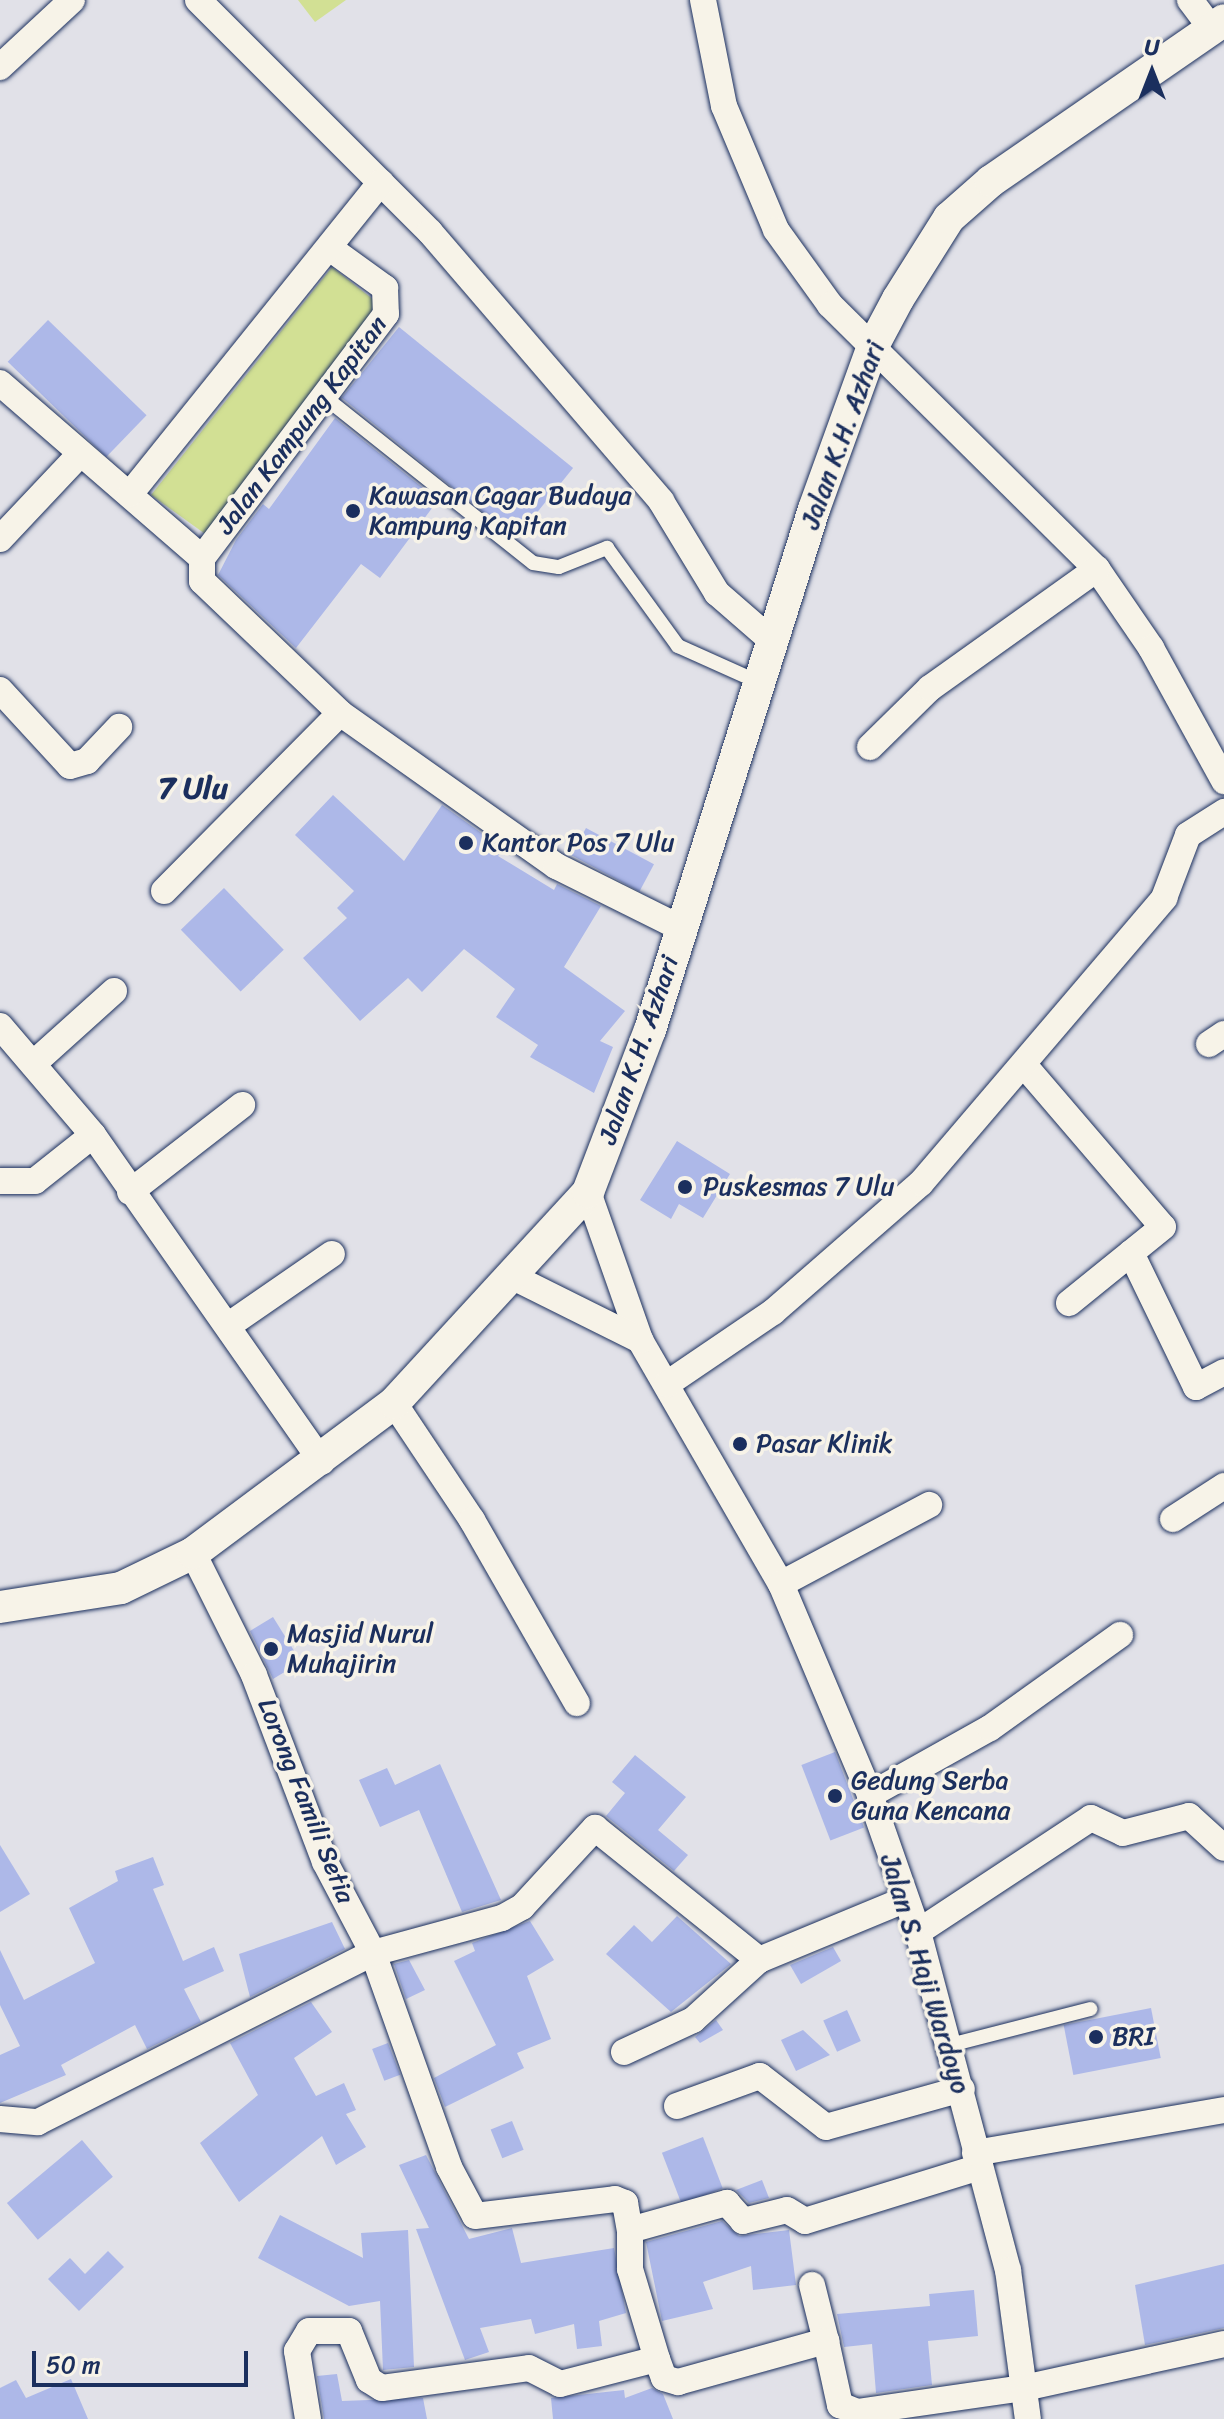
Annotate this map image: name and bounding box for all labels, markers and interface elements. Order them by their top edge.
text: U [1145,28,1159,67]
north arrow [1112,32,1192,112]
street label: Jalan Kampung Kapitan [210,310,394,540]
street label: Jalan K.H. Azhari [795,337,891,533]
place label: Kawasan Cagar Budaya Kampung Kapitan [369,480,631,542]
marker: Kawasan Cagar Budaya Kampung Kapitan [344,502,362,520]
district label: 7 Ulu [158,770,228,806]
place label: Kantor Pos 7 Ulu [482,827,675,859]
marker: Kantor Pos 7 Ulu [457,834,475,852]
street label: Jalan K.H. Azhari [592,952,686,1148]
place label: Puskesmas 7 Ulu [703,1171,894,1203]
marker: Puskesmas 7 Ulu [674,1176,696,1198]
place label: Pasar Klinik [756,1428,893,1460]
marker: Pasar Klinik [731,1435,749,1453]
place label: Masjid Nurul Muhajirin [287,1618,433,1680]
marker: Masjid Nurul Muhajirin [262,1640,280,1658]
street label: Lorong Famili Setia [250,1693,362,1909]
place label: Gedung Serba Guna Kencana [851,1765,1011,1826]
marker: Gedung Serba Guna Kencana [826,1787,844,1805]
street label: Jalan S. Haji Wardoyo [874,1851,976,2097]
place label: BRI [1112,2021,1154,2053]
marker: BRI [1087,2028,1105,2046]
scale bar [36,2335,252,2385]
text: 50 m [46,2344,101,2386]

